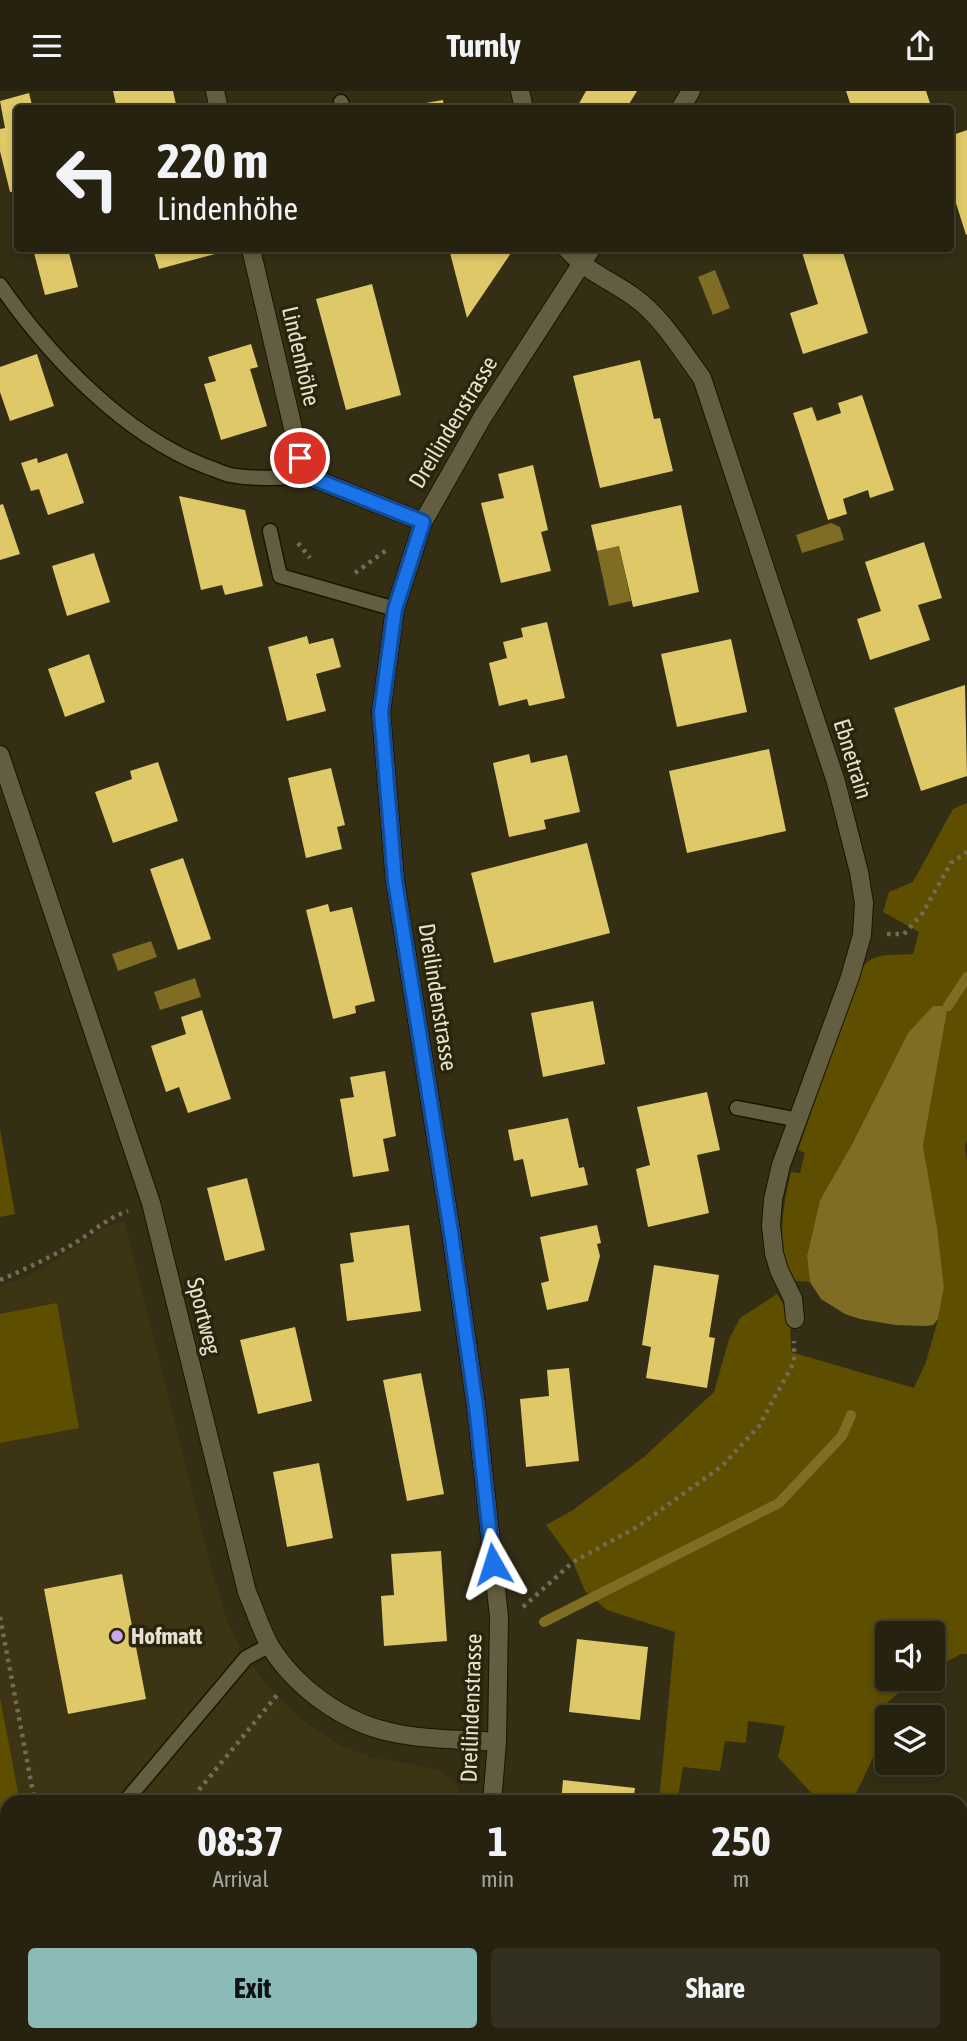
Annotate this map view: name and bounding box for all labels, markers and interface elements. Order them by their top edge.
icon: menu [28,27,66,65]
text: Turnly [446,27,521,64]
icon: share [901,27,939,65]
text: 220 m [157,132,268,188]
icon: left [42,133,133,224]
text: Lindenhöhe [157,190,298,227]
street label: Lindenhöhe [277,304,325,408]
street label: Dreilindenstrasse [404,351,502,493]
pin [270,428,330,488]
icon: arrive [281,439,319,477]
street label: Ebnetrain [829,716,877,802]
street label: Dreilindenstrasse [414,921,462,1073]
street label: Sportweg [182,1275,226,1357]
position arrow [456,1527,530,1601]
map controls [875,1621,945,1775]
button: sound [875,1621,945,1691]
place label: Hofmatt [131,1623,202,1649]
marker: Hofmatt [109,1628,125,1644]
street label: Dreilindenstrasse [455,1633,487,1783]
button: layers [875,1705,945,1775]
text: 08:37 [197,1817,284,1865]
text: 1 [488,1817,507,1865]
text: 250 [711,1817,771,1865]
text: Arrival [212,1866,269,1892]
text: min [481,1866,514,1892]
text: m [733,1866,749,1892]
button: Exit [28,1948,477,2028]
button: Share [491,1948,940,2028]

